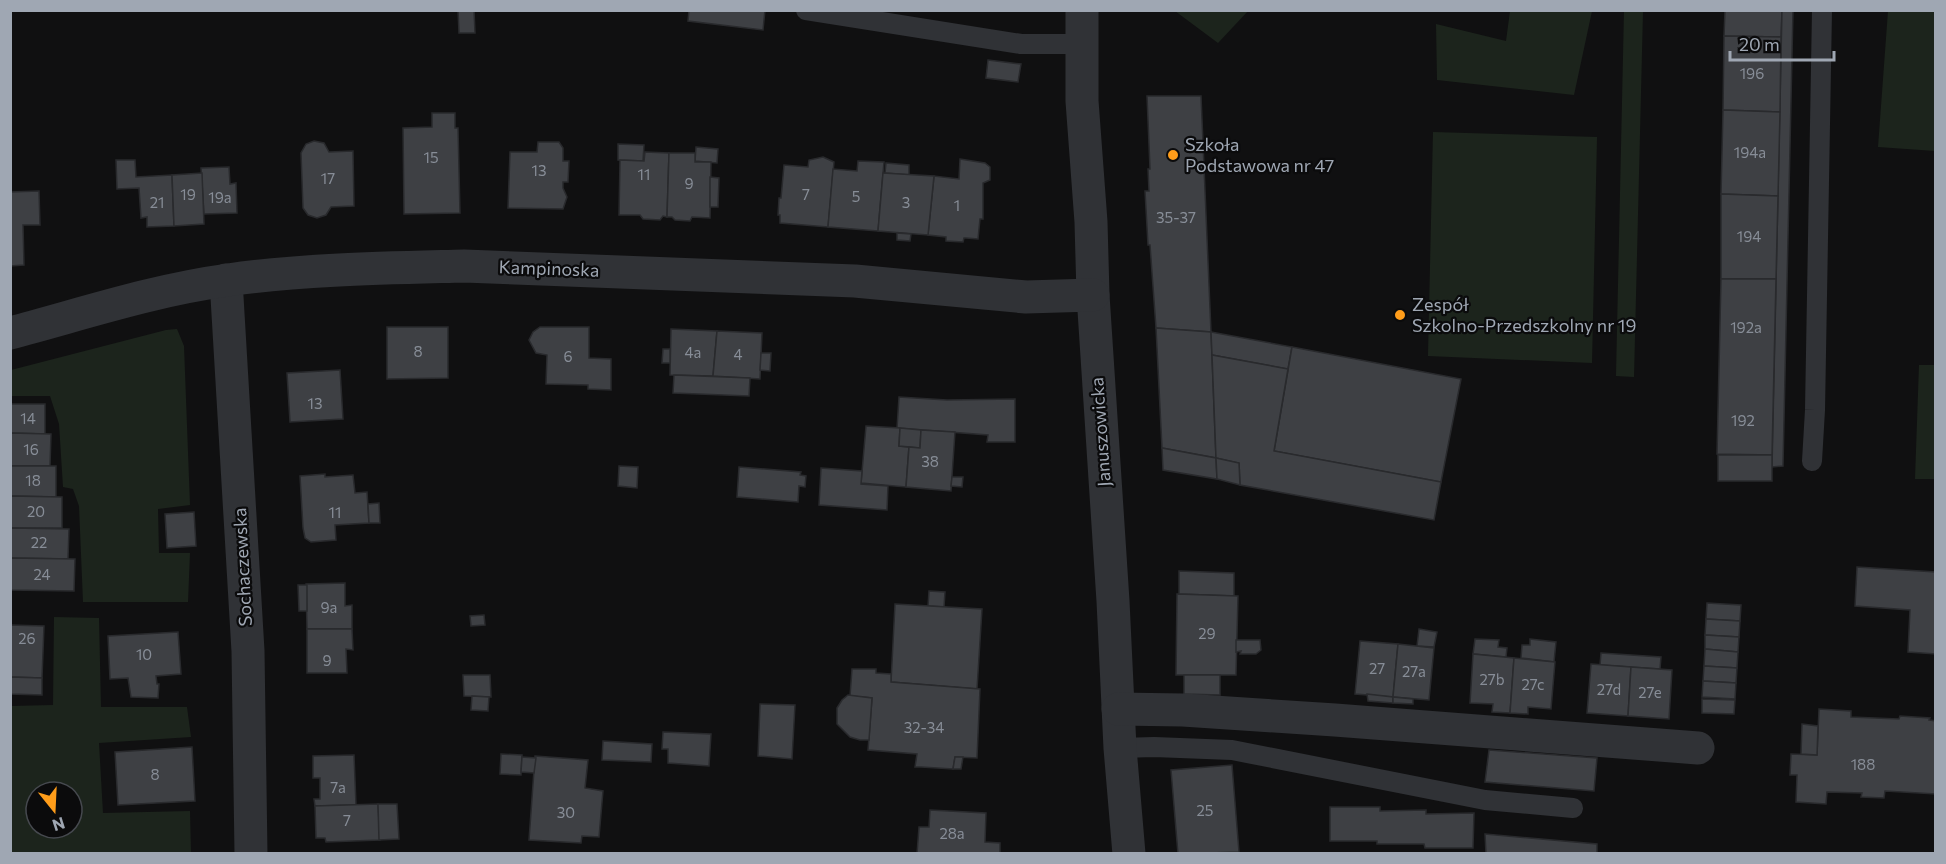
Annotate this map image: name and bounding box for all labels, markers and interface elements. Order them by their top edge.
scale bar [1730,24,1834,62]
text: 20 m [1739,33,1780,55]
house number: 196 [1740,64,1764,82]
place label: Szkoła Podstawowa nr 47 [1185,133,1334,176]
house number: 194a [1734,143,1766,161]
house number: 15 [423,148,439,166]
marker: Szkoła Podstawowa nr 47 [1166,148,1180,162]
house number: 13 [532,161,546,179]
house number: 11 [638,165,650,183]
house number: 17 [321,169,335,187]
house number: 9 [684,174,694,192]
house number: 19 [180,185,196,203]
house number: 7 [802,185,810,203]
house number: 5 [852,187,860,205]
house number: 19a [208,188,232,206]
house number: 21 [150,193,164,211]
house number: 3 [902,193,910,211]
house number: 1 [954,196,960,214]
house number: 35-37 [1156,208,1196,226]
house number: 194 [1737,227,1761,245]
street label: Kampinoska [498,255,600,281]
place label: Zespół Szkolno-Przedszkolny nr 19 [1412,293,1636,336]
marker: Zespół Szkolno-Przedszkolny nr 19 [1393,308,1407,322]
house number: 192a [1730,318,1762,336]
house number: 8 [413,342,423,360]
house number: 4a [685,343,701,361]
house number: 4 [734,345,743,363]
house number: 6 [563,347,573,365]
street label: Januszowicka [1085,377,1115,488]
house number: 13 [308,394,322,412]
house number: 14 [20,409,36,427]
house number: 192 [1731,411,1755,429]
house number: 16 [23,440,39,458]
house number: 38 [921,452,939,470]
house number: 18 [25,471,41,489]
house number: 20 [27,502,45,520]
house number: 11 [329,503,341,521]
street label: Sochaczewska [228,507,256,627]
house number: 22 [31,533,47,551]
house number: 24 [33,565,51,583]
house number: 9a [321,598,337,616]
house number: 29 [1198,624,1216,642]
house number: 26 [18,629,36,647]
house number: 10 [136,645,152,663]
house number: 9 [322,651,332,669]
house number: 27 [1369,659,1385,677]
house number: 27a [1402,662,1426,680]
house number: 27b [1479,670,1505,688]
house number: 27c [1521,675,1545,693]
house number: 27d [1597,680,1621,698]
house number: 27e [1638,683,1662,701]
house number: 32-34 [904,718,944,736]
house number: 188 [1851,755,1875,773]
house number: 8 [150,765,160,783]
house number: 7a [330,778,346,796]
north arrow [24,780,84,840]
house number: 25 [1197,801,1213,819]
house number: 30 [557,803,575,821]
house number: 7 [343,811,351,829]
text: N [50,814,67,836]
house number: 28a [939,824,965,842]

